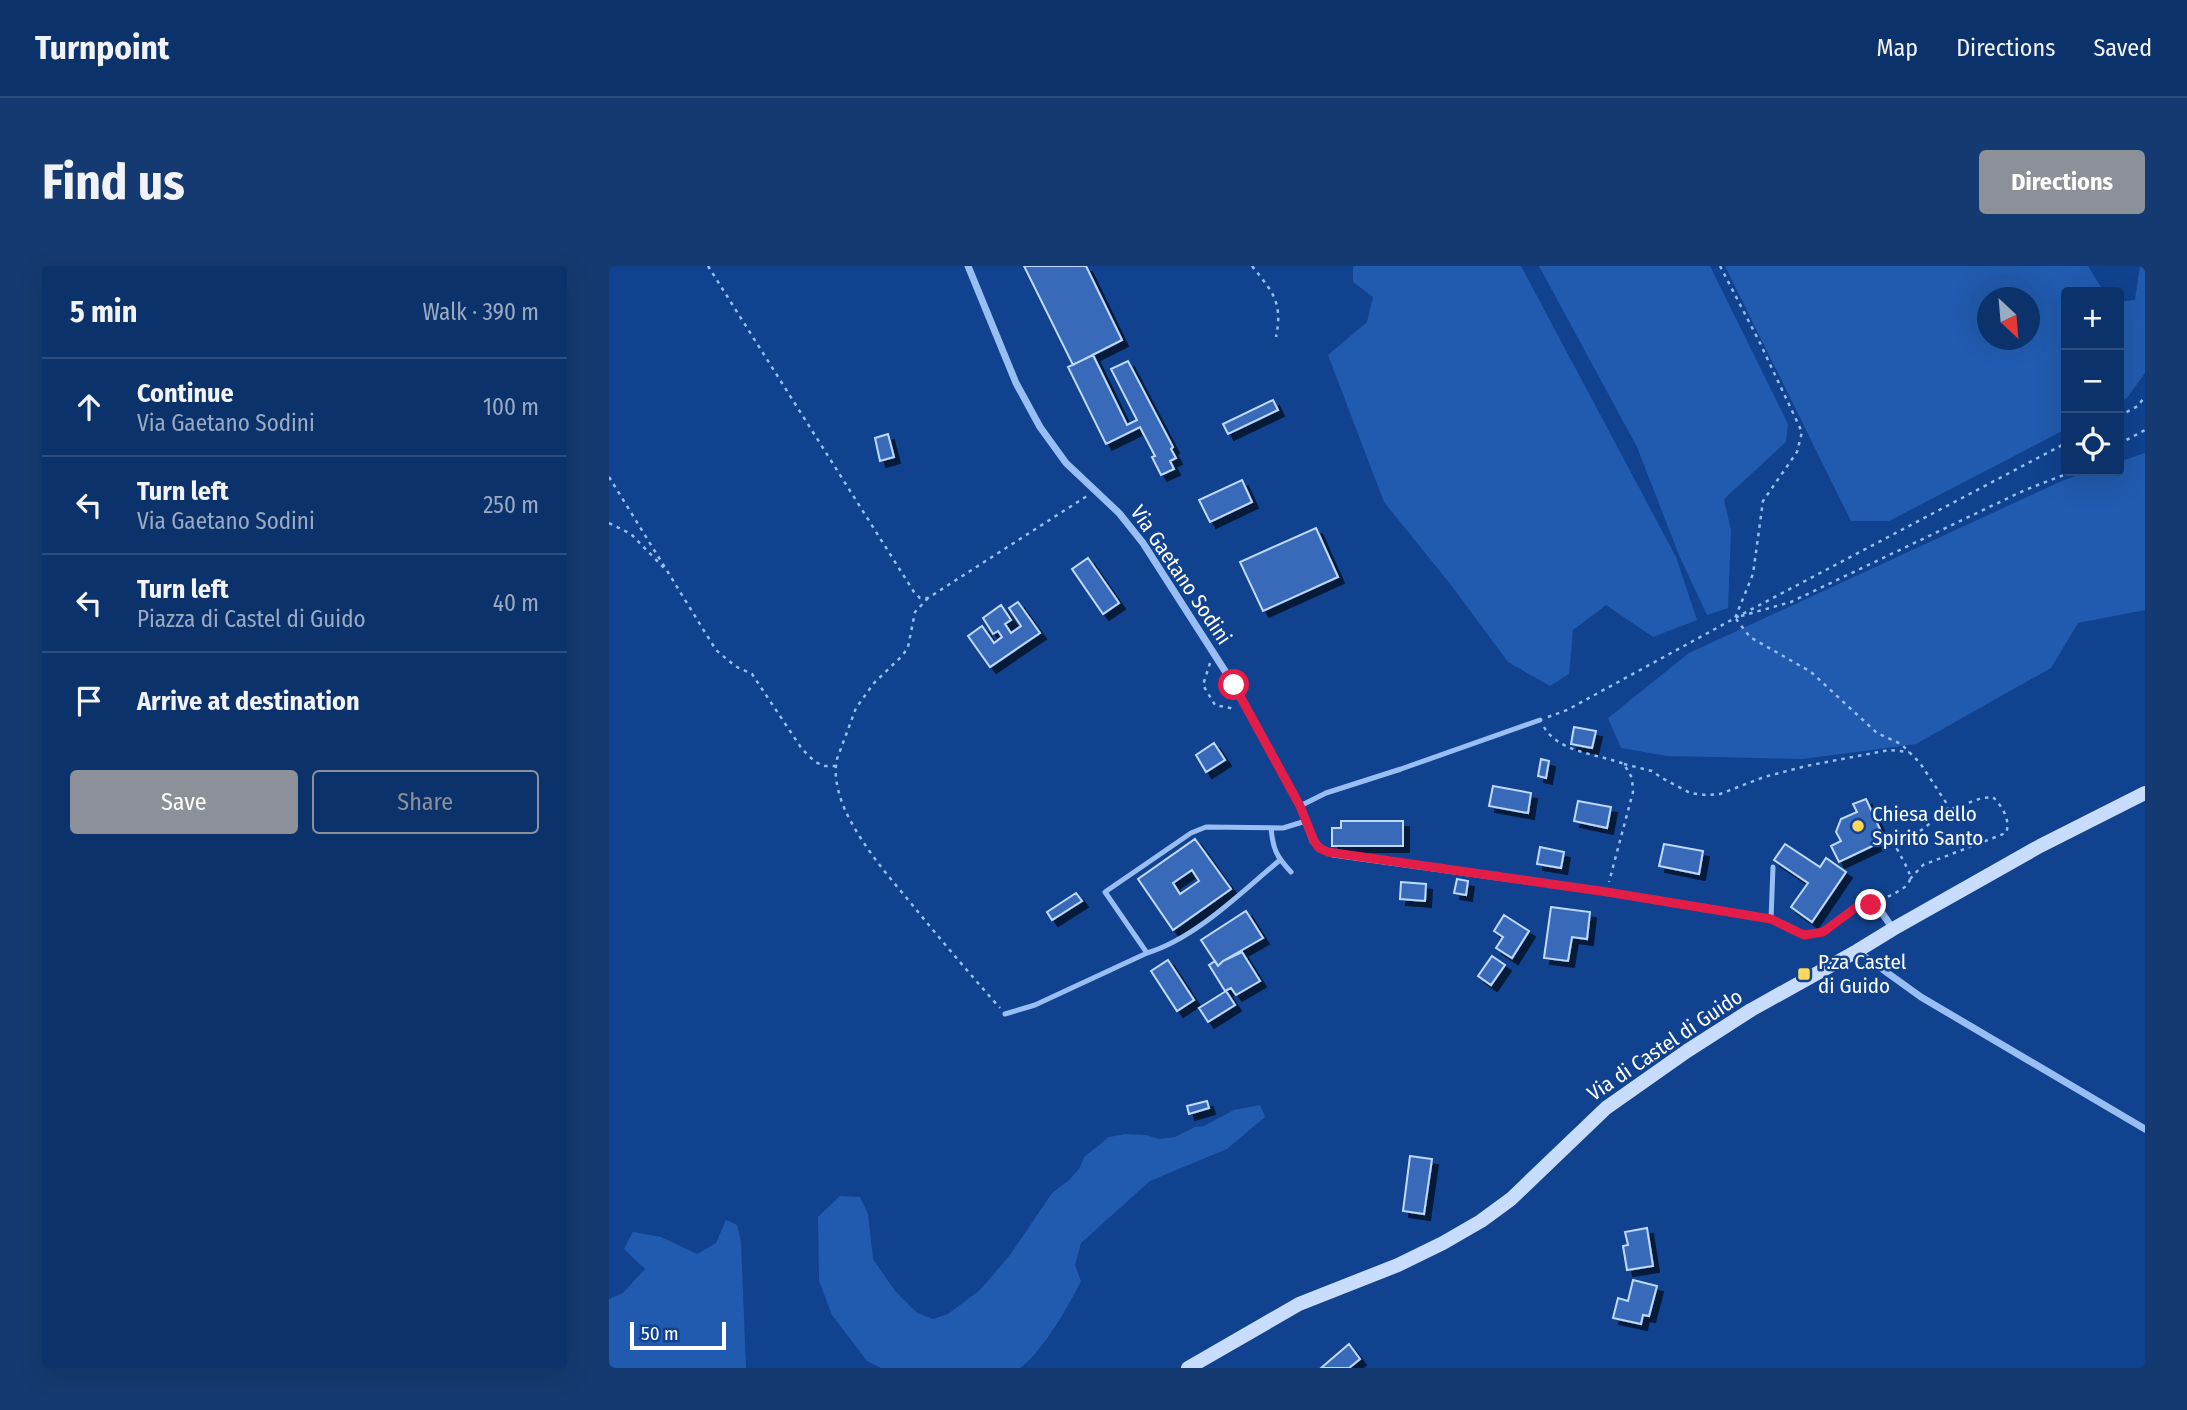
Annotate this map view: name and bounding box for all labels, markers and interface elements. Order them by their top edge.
text: Turnpoint [35,28,169,68]
text: Map [1877,34,1918,62]
text: Directions [1956,34,2055,62]
text: Saved [2093,34,2152,62]
button: Directions [1979,150,2145,214]
text: Find us [42,153,185,212]
north arrow [1977,287,2040,350]
map controls [2061,287,2124,476]
button: + [2061,287,2124,350]
text: 5 min [70,294,137,330]
text: Walk · 390 m [423,298,539,326]
button: − [2061,350,2124,413]
text: Continue [137,378,234,409]
icon: ahead [70,388,108,426]
text: 100 m [483,393,539,421]
text: Via Gaetano Sodini [137,409,315,437]
button: locate [2061,413,2124,476]
text: Turn left [137,476,229,507]
icon: left [70,486,108,524]
text: 250 m [483,491,539,519]
street label: Via Gaetano Sodini [1125,500,1237,650]
text: Via Gaetano Sodini [137,507,315,535]
text: Turn left [137,574,229,605]
icon: left [70,584,108,622]
text: 40 m [493,589,539,617]
text: Piazza di Castel di Guido [137,605,366,633]
route start [1218,669,1249,700]
icon: arrive [70,682,108,720]
text: Arrive at destination [137,686,360,717]
button: Save [70,770,298,834]
button: Share [312,770,539,834]
place label: Chiesa dello Spirito Santo [1872,801,1983,851]
marker: Chiesa dello Spirito Santo [1850,818,1866,834]
route end [1855,889,1886,920]
place label: P.za Castel di Guido [1818,949,1907,999]
marker: P.za Castel di Guido [1796,966,1812,982]
street label: Via di Castel di Guido [1582,983,1748,1107]
scale bar [630,1319,726,1351]
text: 50 m [641,1322,679,1345]

